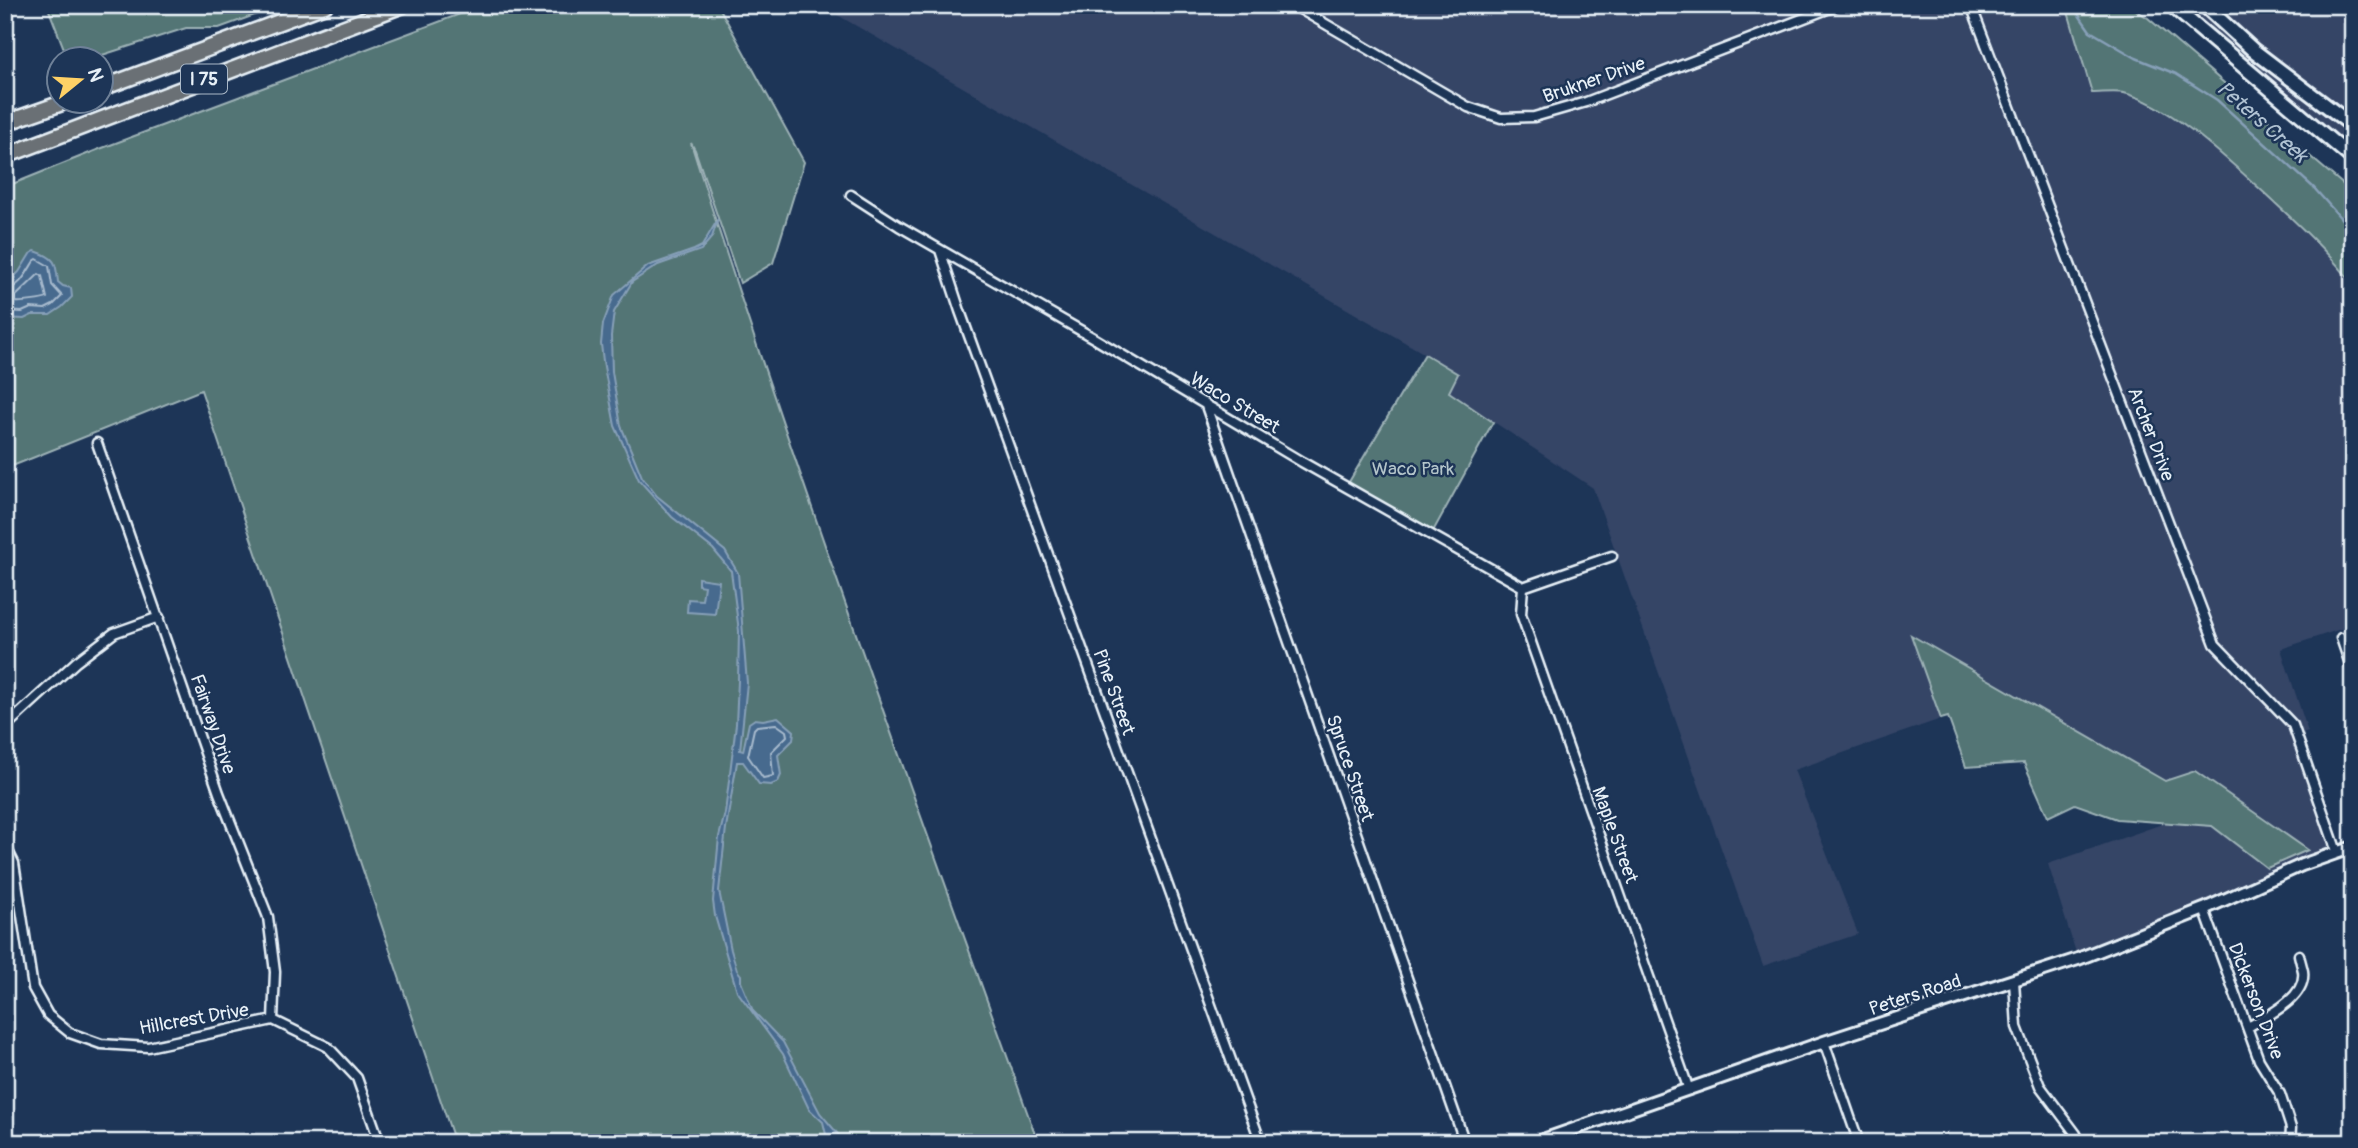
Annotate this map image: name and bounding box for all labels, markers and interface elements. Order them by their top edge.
north arrow [46,46,116,116]
street label: Brukner Drive [1540,51,1649,109]
road number: I 75 [181,64,227,94]
text: N [82,65,109,85]
water label: Peters Creek [2211,75,2315,170]
street label: Waco Street [1186,367,1285,439]
street label: Archer Drive [2122,384,2180,485]
park label: Waco Park [1372,457,1454,481]
street label: Pine Street [1087,646,1141,738]
street label: Fairway Drive [185,671,241,778]
street label: Spruce Street [1321,712,1380,825]
street label: Maple Street [1586,783,1644,887]
street label: Dickerson Drive [2223,939,2289,1063]
street label: Peters Road [1866,969,1964,1021]
street label: Hillcrest Drive [137,997,251,1040]

